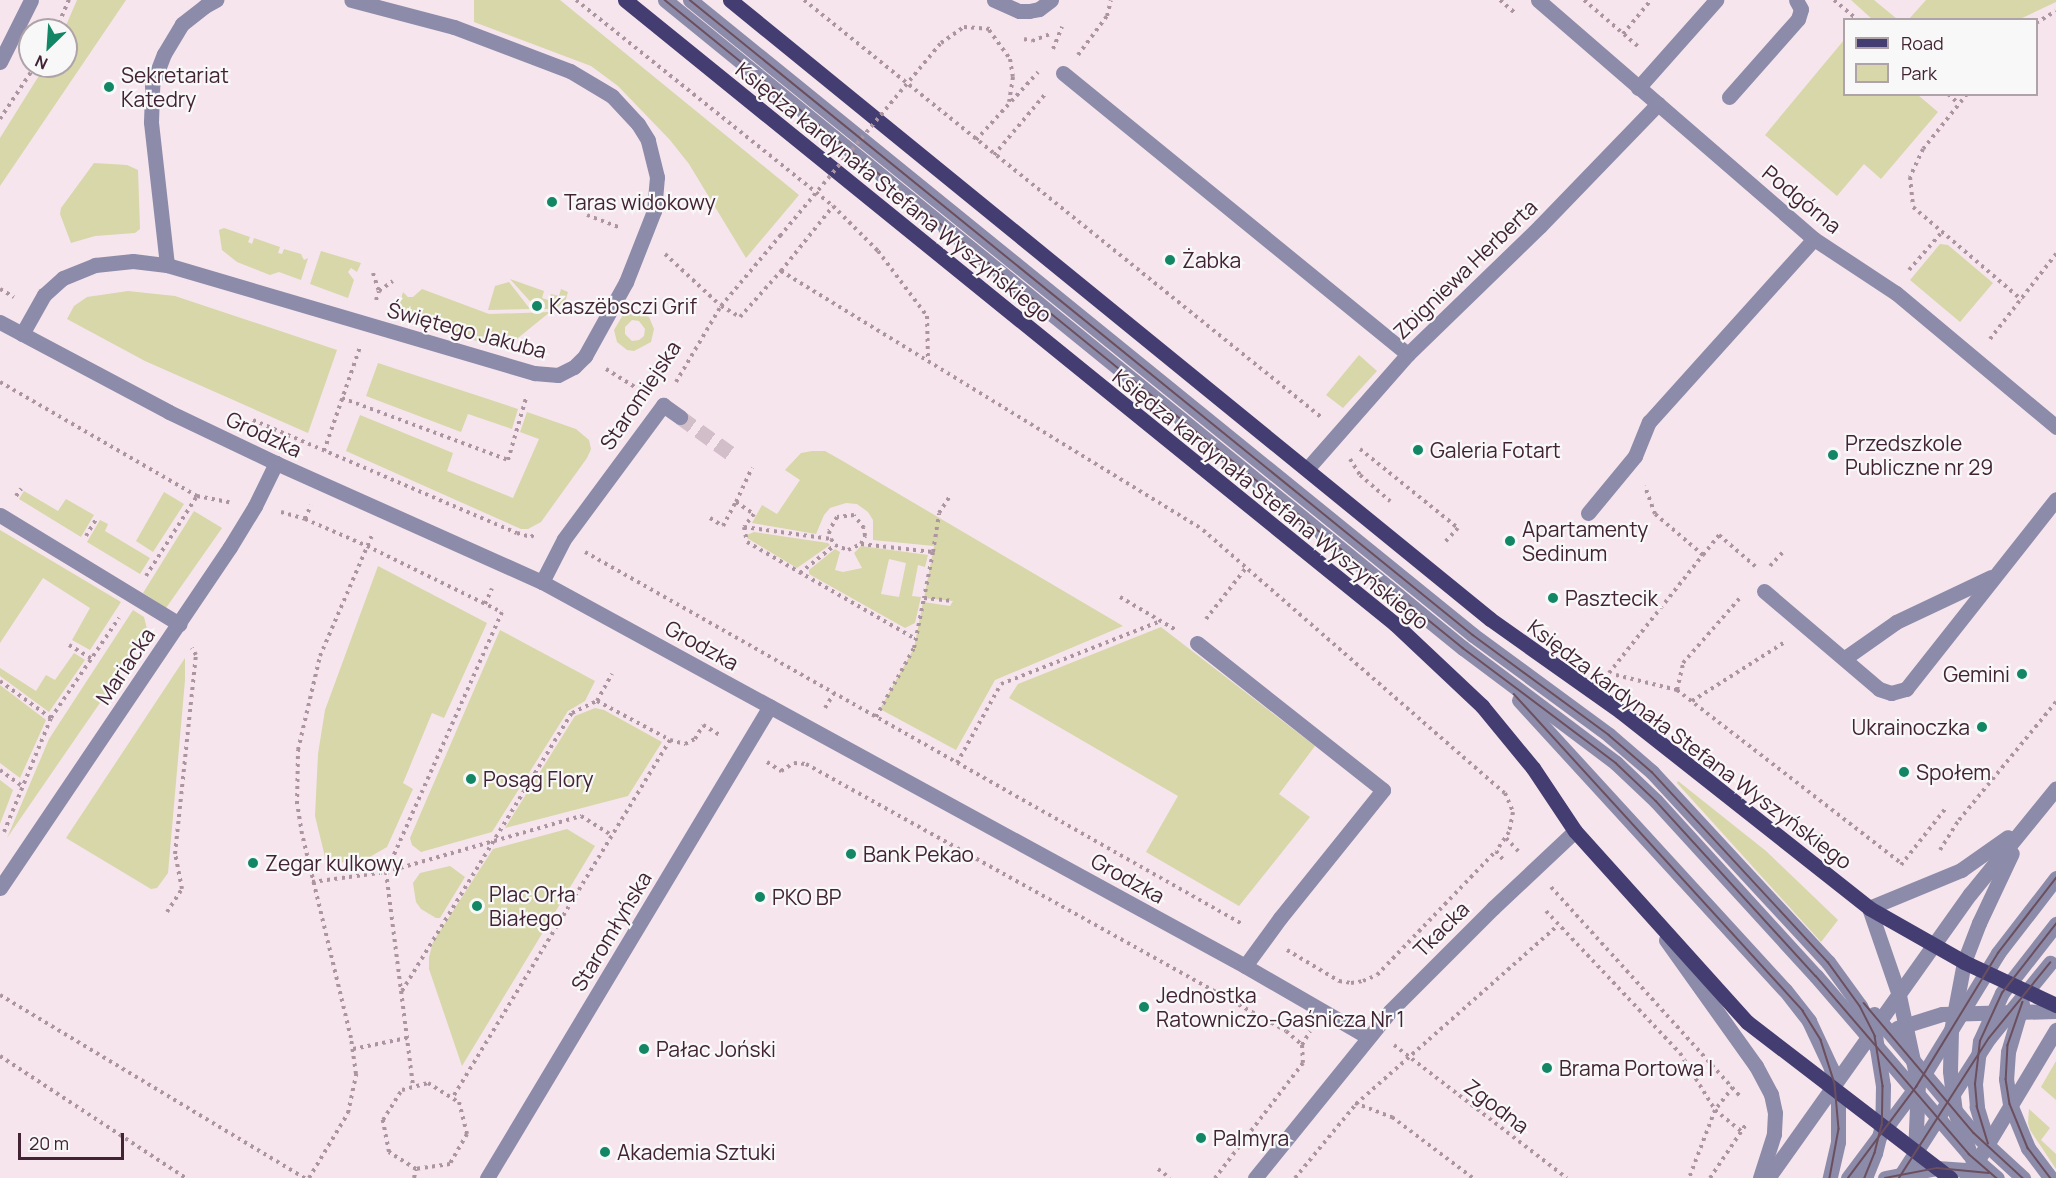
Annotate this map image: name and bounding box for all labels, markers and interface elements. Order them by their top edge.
north arrow [18,18,78,78]
legend [1843,18,2038,96]
text: Road [1901,31,1944,55]
text: N [31,50,51,75]
street label: Księdza kardynała Stefana Wyszyńskiego [731,57,1057,327]
text: Park [1901,61,1937,85]
place label: Sekretariat Katedry [121,62,229,112]
marker: Sekretariat Katedry [102,80,116,94]
street label: Podgórna [1758,160,1846,238]
place label: Taras widokowy [564,189,716,215]
street label: Zbigniewa Herberta [1388,194,1542,344]
marker: Taras widokowy [545,195,559,209]
place label: Żabka [1182,247,1241,273]
marker: Żabka [1163,253,1177,267]
place label: Kaszëbsczi Grif [549,293,697,319]
street label: Świętego Jakuba [385,297,549,363]
marker: Kaszëbsczi Grif [530,299,544,313]
street label: Staromiejska [594,336,686,454]
street label: Księdza kardynała Stefana Wyszyńskiego [1108,364,1434,634]
street label: Grodzka [222,406,306,462]
place label: Przedszkole Publiczne nr 29 [1845,430,1993,480]
place label: Galeria Fotart [1430,437,1561,463]
marker: Galeria Fotart [1411,443,1425,457]
marker: Przedszkole Publiczne nr 29 [1826,448,1840,462]
place label: Apartamenty Sedinum [1522,516,1648,566]
marker: Apartamenty Sedinum [1503,534,1517,548]
place label: Pasztecik [1565,585,1658,611]
marker: Pasztecik [1546,591,1560,605]
street label: Księdza kardynała Stefana Wyszyńskiego [1523,614,1857,874]
street label: Grodzka [661,615,743,675]
street label: Mariacka [90,623,160,709]
place label: Gemini [1943,661,2010,687]
marker: Gemini [2015,667,2029,681]
place label: Ukrainoczka [1851,714,1970,740]
marker: Ukrainoczka [1975,720,1989,734]
place label: Społem [1916,759,1991,785]
marker: Społem [1897,765,1911,779]
place label: Posąg Flory [483,766,594,792]
marker: Posąg Flory [464,772,478,786]
place label: Bank Pekao [863,841,974,867]
marker: Bank Pekao [844,847,858,861]
street label: Grodzka [1087,848,1169,908]
place label: Zegar kulkowy [265,850,403,876]
marker: Zegar kulkowy [246,856,260,870]
street label: Staromłyńska [565,867,657,995]
place label: Plac Orła Białego [489,881,576,931]
place label: PKO BP [772,884,841,910]
marker: PKO BP [753,890,767,904]
street label: Tkacka [1408,896,1474,962]
marker: Plac Orła Białego [470,899,484,913]
place label: Jednostka Ratowniczo-Gaśnicza Nr 1 [1156,982,1405,1032]
marker: Jednostka Ratowniczo-Gaśnicza Nr 1 [1137,1000,1151,1014]
place label: Pałac Joński [656,1036,776,1062]
marker: Pałac Joński [637,1042,651,1056]
place label: Brama Portowa I [1559,1055,1713,1081]
marker: Brama Portowa I [1540,1061,1554,1075]
street label: Zgodna [1460,1074,1534,1138]
scale bar [21,1121,128,1159]
place label: Palmyra [1213,1125,1289,1151]
text: 20 m [29,1131,69,1155]
marker: Palmyra [1194,1131,1208,1145]
place label: Akademia Sztuki [617,1139,776,1165]
marker: Akademia Sztuki [598,1145,612,1159]

